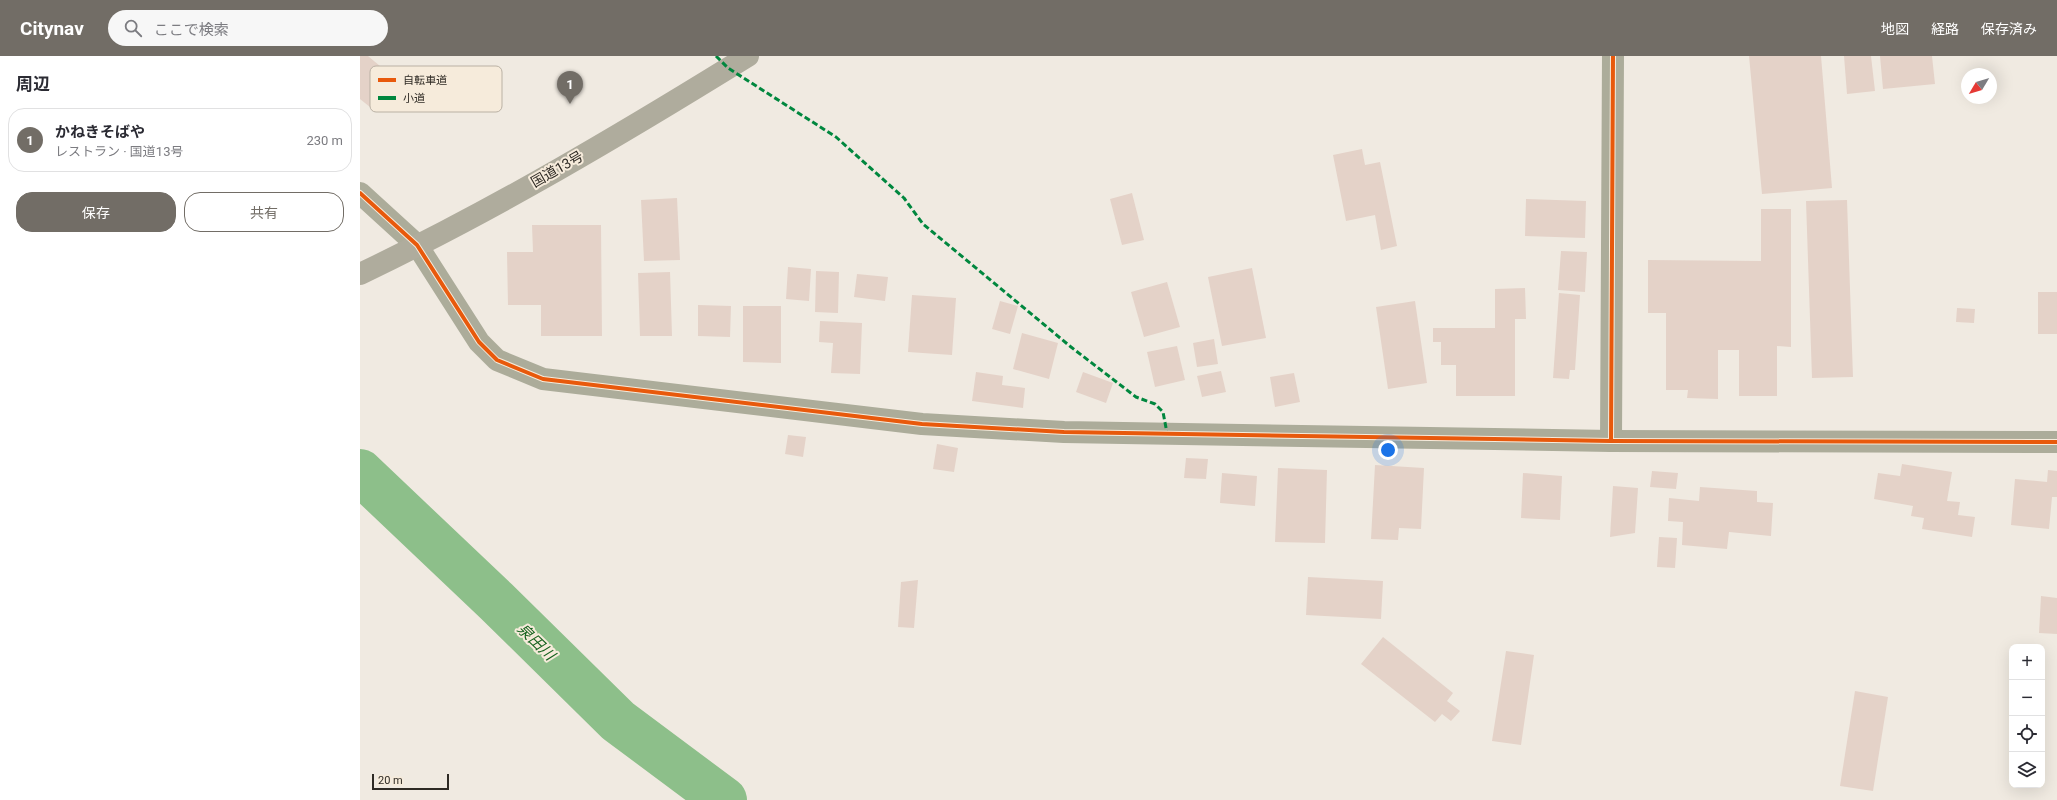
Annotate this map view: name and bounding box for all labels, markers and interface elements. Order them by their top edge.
search box [108,10,388,46]
text: Citynav [20,17,84,40]
icon: search [122,17,144,39]
text: ここで検索 [154,21,229,39]
text: 地図 [1881,21,1909,37]
text: 経路 [1931,21,1959,37]
text: 保存済み [1981,21,2037,37]
legend [370,66,502,112]
north arrow [1961,68,1997,104]
pin: 1 [557,71,583,104]
text: 周辺 [16,74,50,94]
text: 自転車道 [403,74,447,87]
text: 小道 [403,92,425,105]
text: かねきそばや [55,123,145,141]
text: 1 [26,133,34,148]
text: 230 m [306,133,343,148]
text: レストラン · 国道13号 [55,144,183,159]
street label: 国道13号 [528,148,586,190]
button: 保存 [16,192,176,232]
button: 共有 [184,192,344,232]
your location [1378,440,1398,460]
water label: 泉田川 [514,620,560,665]
map controls [2009,644,2045,788]
button: + [2009,644,2045,680]
button: − [2009,680,2045,716]
button: locate [2009,716,2045,752]
button: layers [2009,752,2045,788]
scale bar [372,772,449,791]
text: 20 m [378,774,403,787]

